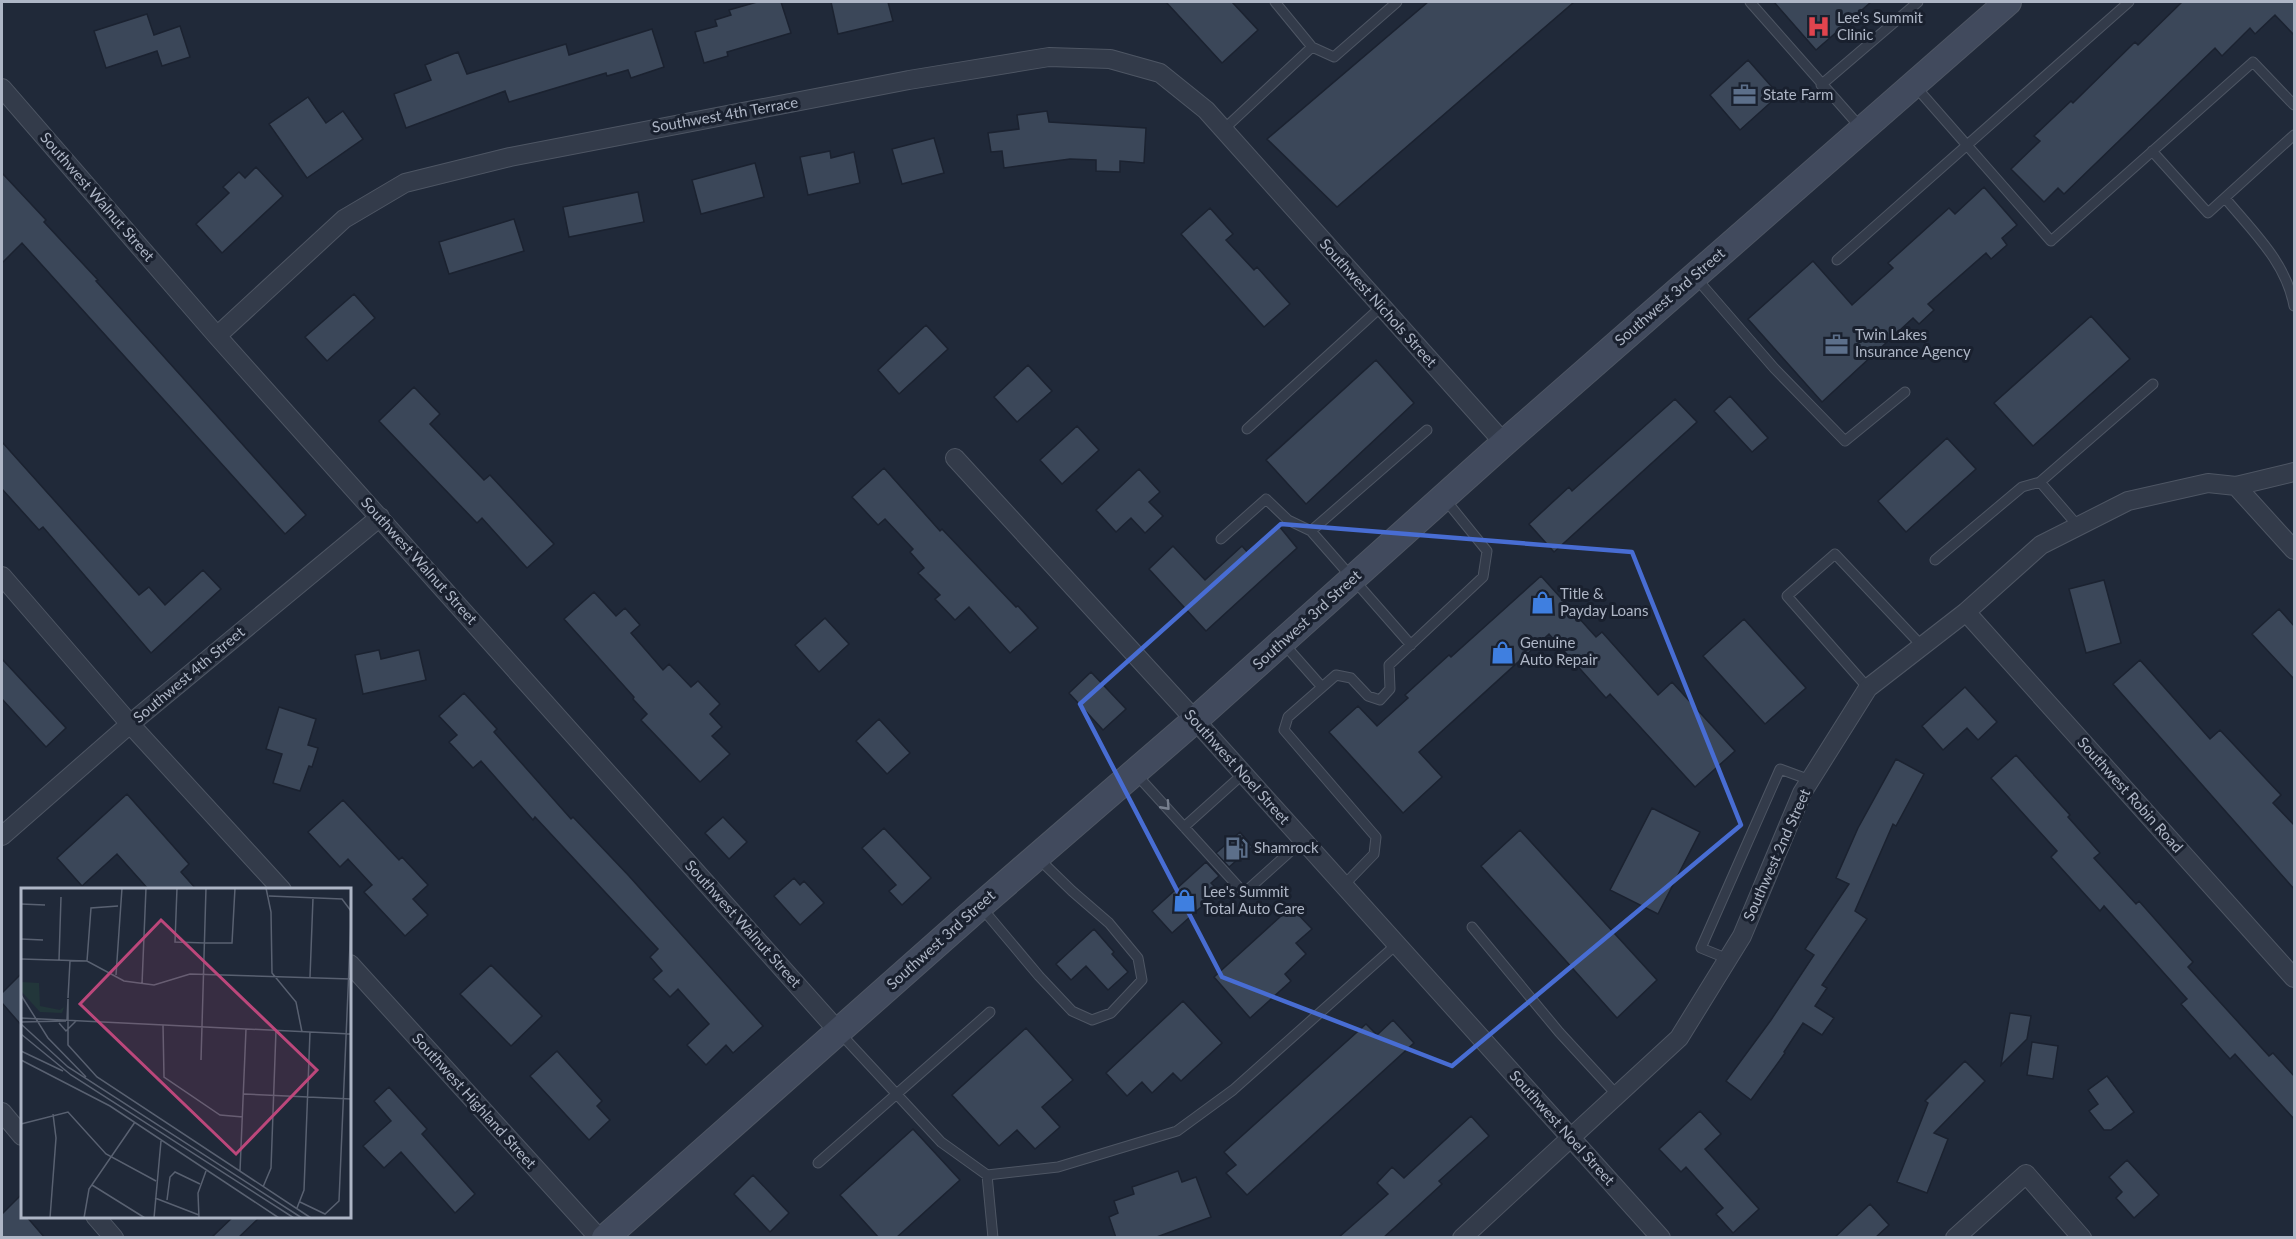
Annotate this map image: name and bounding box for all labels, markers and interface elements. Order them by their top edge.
place label: Lee's Summit Clinic [1837,8,1924,43]
hospital icon: Lee's Summit Clinic [1806,14,1832,40]
office icon: State Farm [1732,82,1758,108]
place label: State Farm [1763,85,1833,103]
street label: Southwest 4th Terrace [650,92,799,136]
street label: Southwest Walnut Street [37,128,159,265]
street label: Southwest Nichols Street [1316,235,1441,371]
street label: Southwest 3rd Street [1611,243,1728,349]
place label: Twin Lakes Insurance Agency [1855,325,1971,360]
office icon: Twin Lakes Insurance Agency [1824,331,1850,357]
street label: Southwest Walnut Street [358,493,482,628]
street label: Southwest 3rd Street [1248,565,1365,673]
place label: Title & Payday Loans [1560,584,1648,619]
shop icon: Title & Payday Loans [1529,590,1555,616]
street label: Southwest 4th Street [129,622,248,726]
place label: Genuine Auto Repair [1520,633,1598,668]
shop icon: Genuine Auto Repair [1489,639,1515,665]
street label: Southwest Noel Street [1181,705,1295,828]
street label: Southwest Robin Road [2074,733,2187,856]
street label: Southwest 2nd Street [1739,785,1814,923]
one-way arrow [1159,800,1170,810]
fuel station icon: Shamrock [1223,835,1249,861]
place label: Shamrock [1254,838,1319,856]
street label: Southwest Walnut Street [682,856,806,991]
place label: Lee's Summit Total Auto Care [1203,882,1305,917]
street label: Southwest 3rd Street [882,885,999,993]
inset map [21,888,351,1218]
shop icon: Lee's Summit Total Auto Care [1172,888,1198,914]
street label: Southwest Highland Street [409,1029,541,1172]
street label: Southwest Noel Street [1506,1066,1620,1189]

